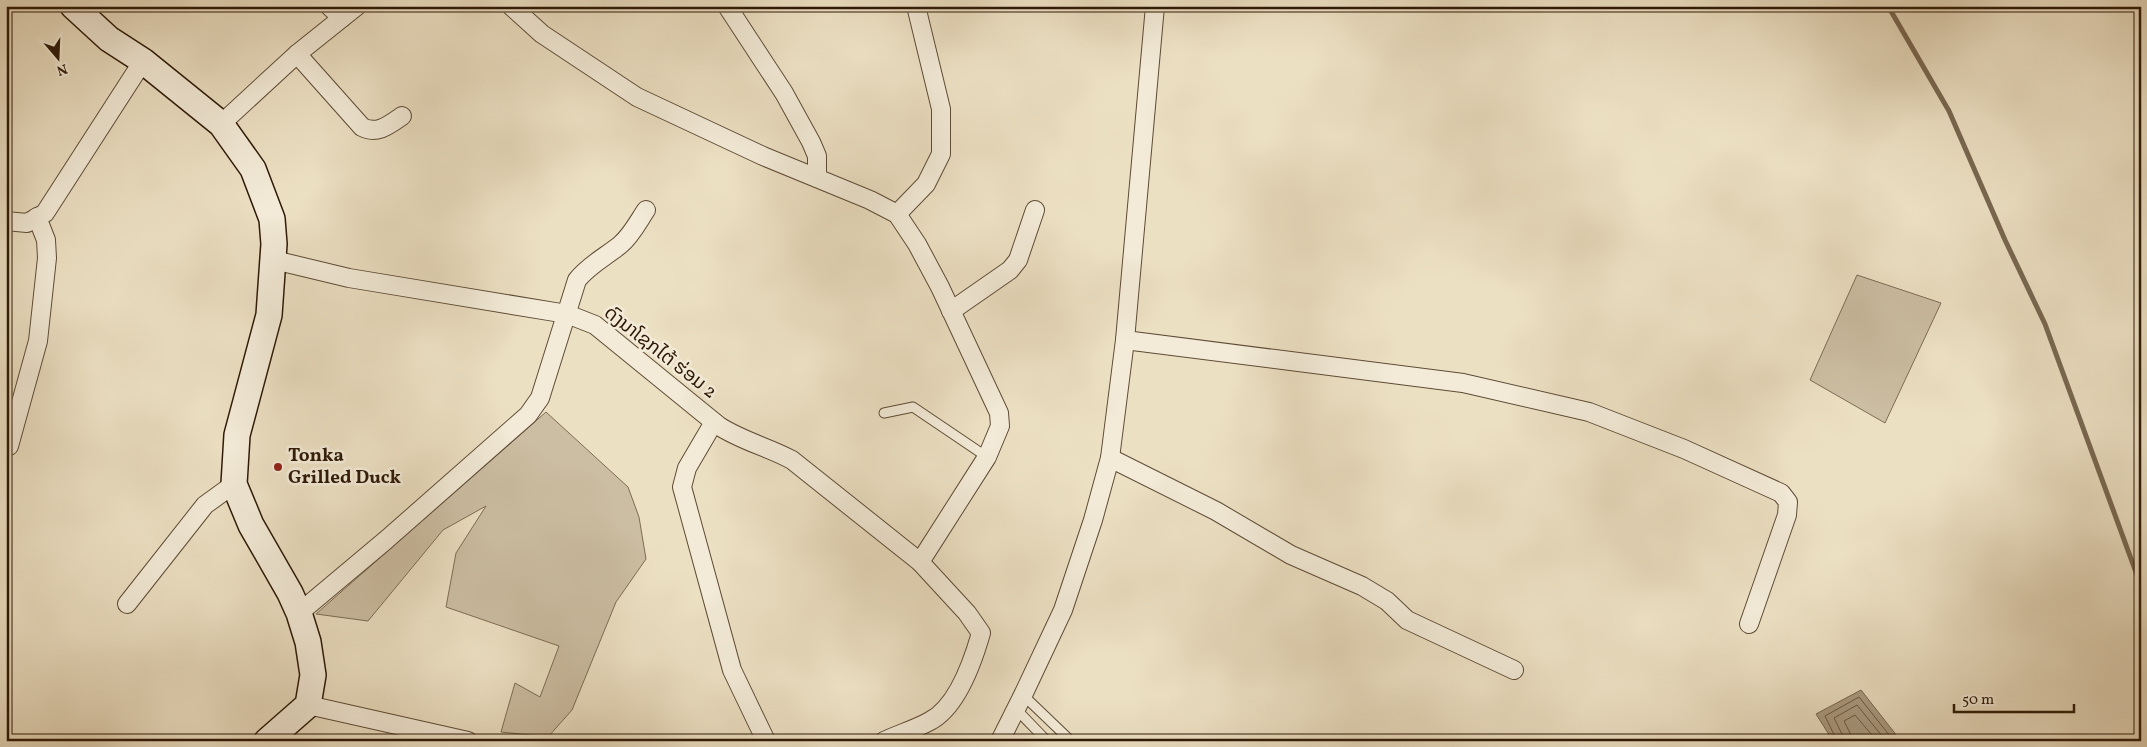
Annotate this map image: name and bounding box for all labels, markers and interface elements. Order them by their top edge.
north arrow [32,32,82,82]
text: N [54,58,70,80]
street label: ດົງນາໂຊກໄຕ້ ຮ່ອມ 2 [598,301,722,405]
place label: Tonka Grilled Duck [288,443,401,491]
marker: Tonka Grilled Duck [272,461,284,473]
scale bar [1954,682,2074,714]
text: 50 m [1962,690,1994,711]

